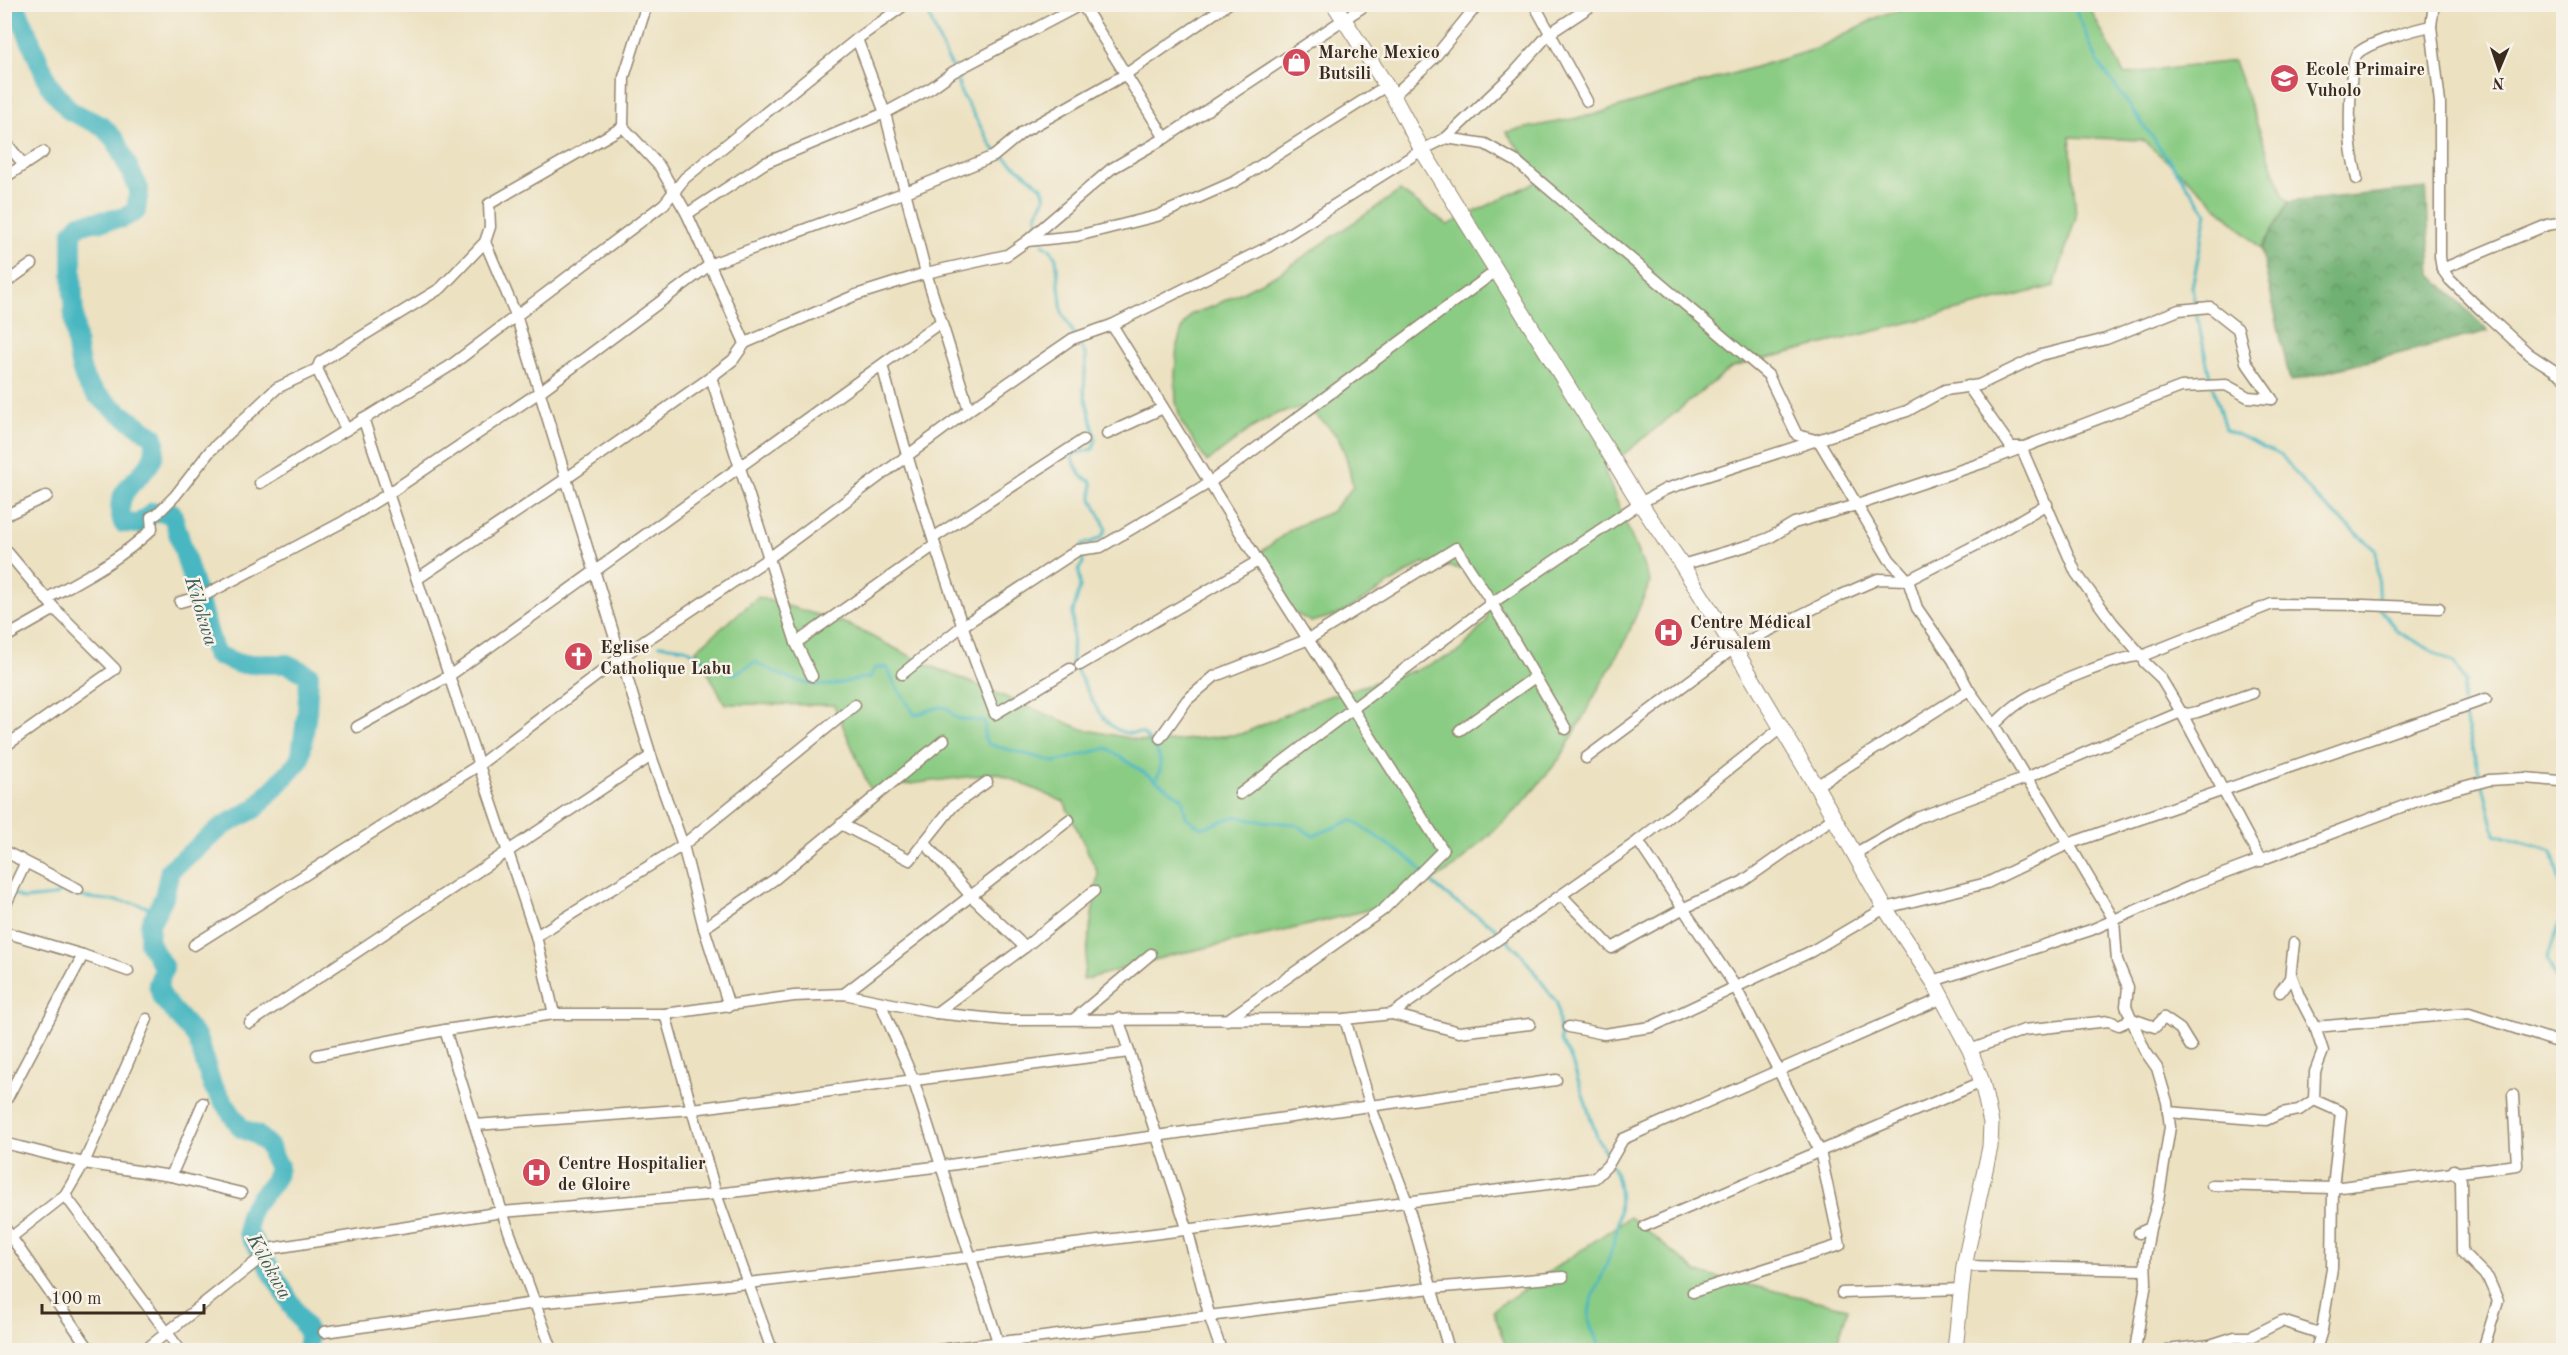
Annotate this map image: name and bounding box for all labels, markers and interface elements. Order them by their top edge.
north arrow [2469,39,2529,99]
place label: Marche Mexico Butsili [1318,44,1440,83]
shop icon: Marche Mexico Butsili [1281,46,1313,78]
place label: Ecole Primaire Vuholo [2305,61,2425,100]
school or university icon: Ecole Primaire Vuholo [2268,63,2300,95]
text: N [2491,74,2505,90]
water label: Kilokwa [180,573,220,649]
place label: Centre Médical Jérusalem [1690,614,1811,653]
hospital icon: Centre Médical Jérusalem [1653,616,1685,648]
place label: Eglise Catholique Labu [600,639,731,678]
church icon: Eglise Catholique Labu [563,641,595,673]
place label: Centre Hospitalier de Gloire [558,1155,706,1194]
hospital icon: Centre Hospitalier de Gloire [521,1157,553,1189]
water label: Kilokwa [242,1230,295,1303]
scale bar [42,1277,204,1315]
text: 100 m [51,1290,102,1308]

